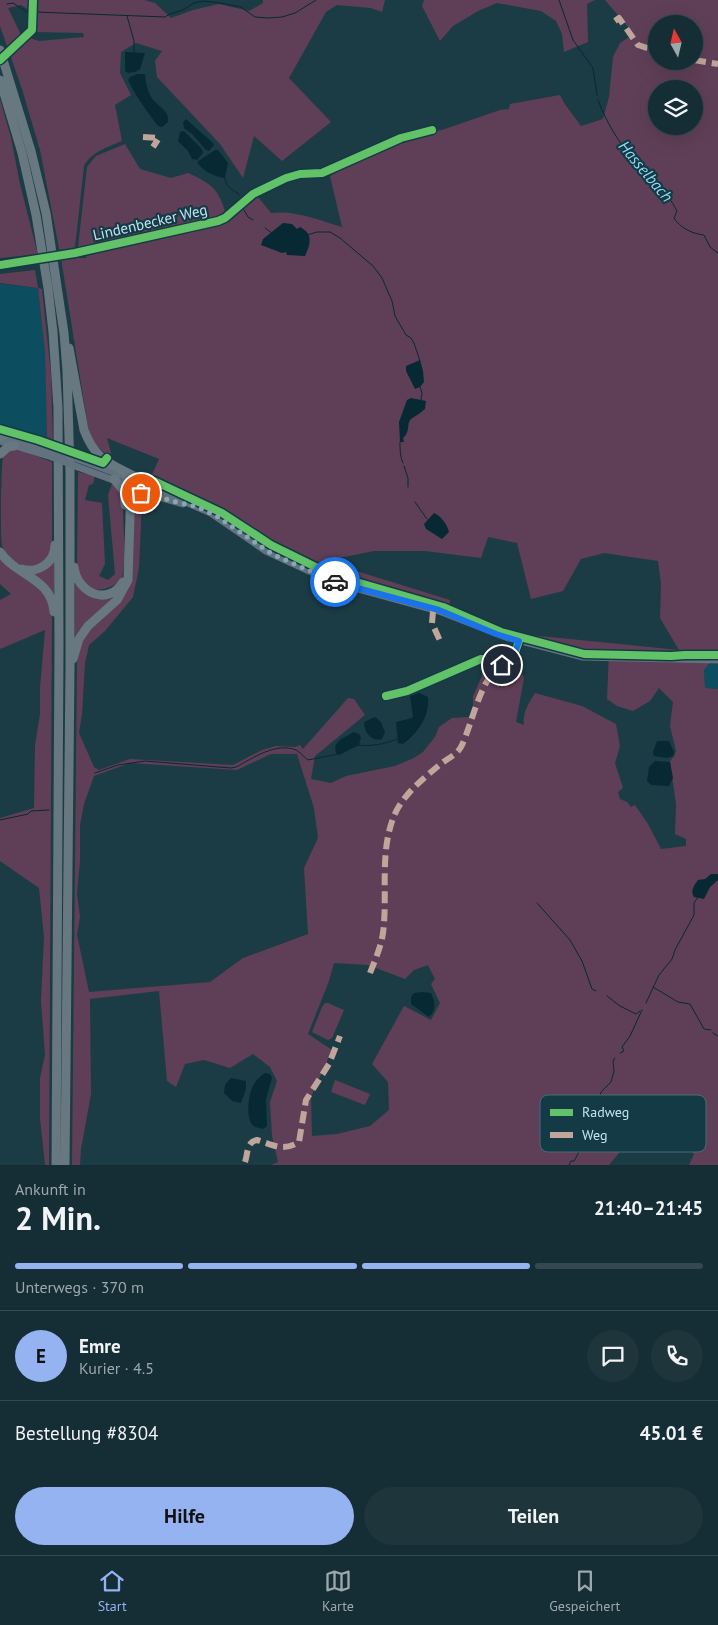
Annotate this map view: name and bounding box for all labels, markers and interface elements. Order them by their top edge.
north arrow [648,15,702,70]
map controls [648,15,703,135]
button: layers [648,80,703,135]
water label: Hasselbach [615,136,677,206]
street label: Lindenbecker Weg [91,200,209,244]
pin [120,472,162,514]
icon: bag [127,479,155,507]
courier [310,557,360,607]
icon: car [321,568,349,596]
pin [481,644,523,686]
icon: home [488,651,516,679]
legend [540,1095,706,1152]
text: Radweg [582,1103,629,1121]
text: Weg [582,1126,607,1144]
text: Ankunft in [15,1179,86,1199]
text: 21:40–21:45 [594,1196,703,1220]
text: 2 Min. [15,1197,101,1239]
text: Unterwegs · 370 m [15,1277,144,1297]
button: chat [587,1330,639,1382]
button: phone [651,1330,703,1382]
text: Emre [79,1334,121,1358]
text: E [36,1344,46,1368]
text: Kurier · 4.5 [79,1358,154,1378]
text: Bestellung #8304 [15,1421,158,1445]
text: 45.01 € [640,1421,703,1445]
button: Hilfe [15,1487,354,1545]
button: Teilen [364,1487,703,1545]
tab: Start [98,1567,127,1615]
tab: Karte [322,1567,354,1615]
tab: Gespeichert [549,1567,620,1615]

